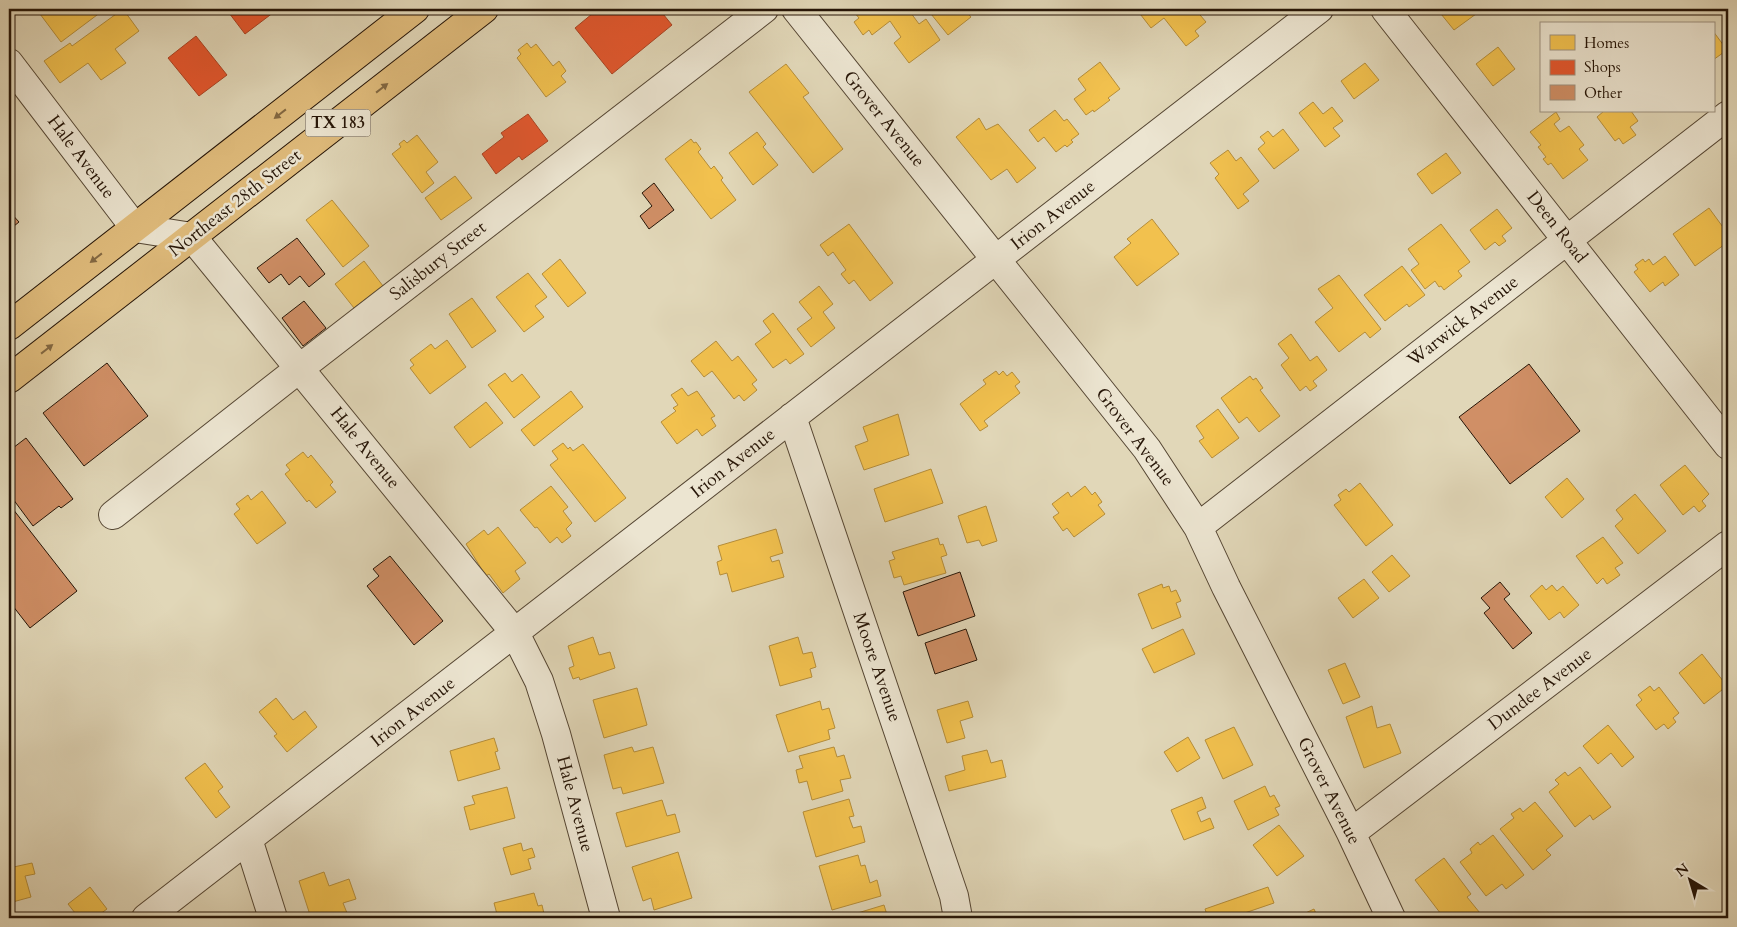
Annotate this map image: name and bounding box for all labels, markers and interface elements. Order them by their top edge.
legend [1540,22,1714,112]
text: Homes [1584,33,1629,53]
text: Shops [1584,57,1621,77]
street label: Grover Avenue [837,65,931,173]
one-way arrow [375,83,388,94]
text: Other [1584,83,1623,103]
one-way arrow [274,108,287,119]
street label: Hale Avenue [41,110,121,204]
road number: TX 183 [306,110,370,136]
street label: Northeast 28th Street [164,143,307,263]
street label: Irion Avenue [1006,174,1100,256]
street label: Deen Road [1521,186,1593,269]
street label: Salisbury Street [385,215,492,307]
one-way arrow [90,252,103,263]
street label: Warwick Avenue [1401,270,1524,373]
one-way arrow [40,344,54,354]
street label: Grover Avenue [1090,383,1180,491]
street label: Hale Avenue [324,402,406,494]
street label: Irion Avenue [686,422,780,504]
street label: Moore Avenue [847,609,907,725]
street label: Dundee Avenue [1483,642,1597,736]
street label: Irion Avenue [366,671,460,753]
street label: Grover Avenue [1291,733,1367,849]
street label: Hale Avenue [550,753,600,855]
north arrow [1664,854,1714,904]
text: N [1672,859,1693,881]

